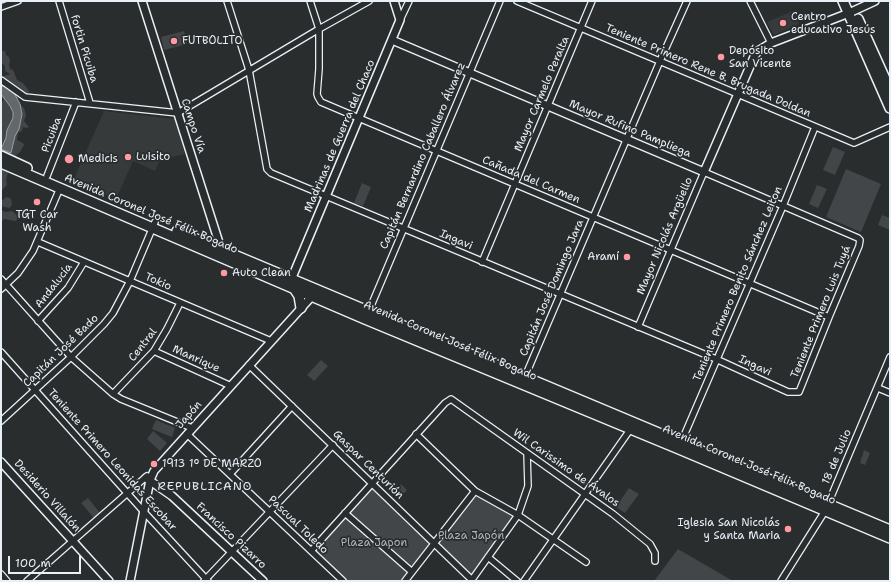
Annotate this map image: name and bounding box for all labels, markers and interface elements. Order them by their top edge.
place label: Centro educativo Jesús [791,10,876,36]
street label: fortin Picuiba [67,14,101,84]
marker: Centro educativo Jesús [778,18,788,28]
street label: Teniente Primero Rene B. Brugada Doldan [603,22,813,120]
place label: FUTBOLITO [182,34,242,48]
street label: Mayor Carmelo Peralta [512,34,572,154]
marker: FUTBOLITO [169,36,179,46]
place label: Depósito San Vicente [729,44,792,70]
marker: Depósito San Vicente [716,52,726,62]
street label: Madrinas de Guerra del Chaco [302,58,378,214]
street label: Capitán Bernardino Caballero Álvarez [378,61,468,251]
street label: Campo Vía [178,97,208,155]
street label: Mayor Rufino Pampliega [567,97,693,161]
street label: Picuiba [39,115,65,155]
place label: Luisito [136,150,170,164]
place label: Medicis [78,152,118,166]
marker: Luisito [123,152,133,162]
marker: Medicis [63,153,75,165]
street label: Cañada del Carmen [480,153,582,207]
street label: Avenida Coronel José Félix Bogado [62,171,240,257]
street label: Mayor Nicolás Argüello [634,175,696,297]
street label: Teniente Primero Benito Sánchez Leiton [691,185,785,383]
marker: TGT Car Wash [32,197,42,207]
place label: TGT Car Wash [16,208,58,234]
street label: Capitán José Domingo Jara [517,218,587,358]
street label: Ingavi [438,227,474,253]
street label: Teniente Primero Luis Tuyá [788,244,854,380]
place label: Aramí [587,250,619,264]
marker: Aramí [622,252,632,262]
street label: Andalucía [33,261,75,311]
place label: Auto Clean [232,266,291,280]
marker: Auto Clean [219,268,229,278]
street label: Tokio [143,271,173,293]
street label: Avenida Coronel José Félix Bogado [361,298,539,384]
street label: Capitán José Bado [21,312,101,390]
street label: Central [126,326,160,364]
street label: Manrique [170,343,222,375]
street label: Ingavi [737,353,773,379]
street label: Teniente Primero Leonidas Escobar [45,386,179,534]
street label: Japón [173,398,205,432]
street label: Avenida Coronel José Félix Bogado [660,422,838,508]
street label: Wil Carissimo de Ávalos [510,426,622,510]
street label: 18 de Julio [819,427,855,487]
street label: Gaspar Centurión [330,428,406,502]
street label: Desiderio Villalón [11,457,83,535]
place label: 1913 1º DE MARZO [162,457,262,471]
marker: 1913 1º DE MARZO [149,459,159,469]
district label: REPUBLICANO [158,480,252,494]
street label: Pascual Toledo [265,493,331,557]
street label: Francisco Pizarro [193,500,269,572]
place label: Iglesia San Nicolás y Santa Maria [678,516,780,542]
marker: Iglesia San Nicolás y Santa Maria [783,524,793,534]
park label: Plaza Japón [438,529,504,543]
park label: Plaza Japon [341,536,407,550]
scale bar [10,548,83,574]
text: 100 m [15,555,51,571]

